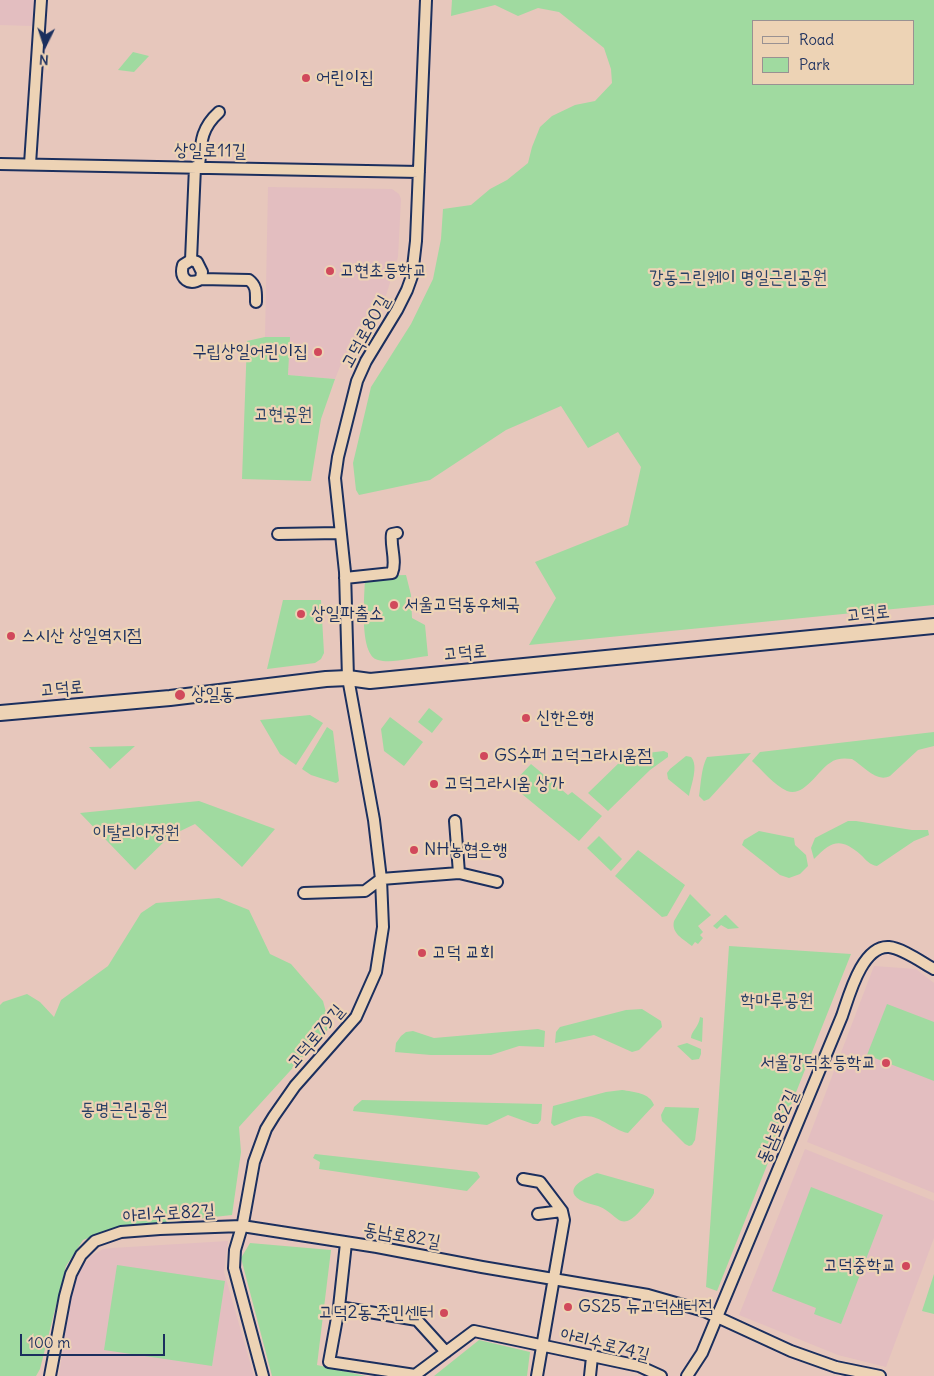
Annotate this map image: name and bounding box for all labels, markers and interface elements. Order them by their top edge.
north arrow [20,20,70,70]
legend [752,20,914,85]
text: Road [799,30,834,49]
text: N [38,51,49,69]
text: Park [799,55,830,74]
place label: 어린이집 [316,67,374,89]
marker: 어린이집 [300,72,312,84]
street label: 상일로11길 [174,140,246,162]
place label: 고현초등학교 [340,260,427,282]
marker: 고현초등학교 [324,265,336,277]
park label: 강동그린웨이 명일근린공원 [649,267,827,289]
street label: 고덕로80길 [337,292,395,372]
place label: 구립상일어린이집 [192,341,308,363]
marker: 구립상일어린이집 [312,346,324,358]
park label: 고현공원 [254,404,312,426]
place label: 서울고덕동우체국 [404,594,520,616]
marker: 서울고덕동우체국 [388,599,400,611]
street label: 고덕로 [845,601,891,627]
place label: 상일파출소 [311,603,383,625]
marker: 상일파출소 [295,608,307,620]
place label: 스시산 상일역지점 [21,625,141,647]
marker: 스시산 상일역지점 [5,630,17,642]
street label: 고덕로 [442,640,488,666]
street label: 고덕로 [39,676,85,702]
place label: 상일동 [191,684,234,706]
marker: 상일동 [173,688,187,702]
place label: 신한은행 [536,707,594,729]
marker: 신한은행 [520,712,532,724]
place label: GS수퍼 고덕그라시움점 [494,745,652,767]
marker: GS수퍼 고덕그라시움점 [478,750,490,762]
place label: 고덕그라시움 상가 [444,773,564,795]
marker: 고덕그라시움 상가 [428,778,440,790]
park label: 이탈리아정원 [93,822,179,844]
place label: NH농협은행 [424,839,507,861]
marker: NH농협은행 [408,844,420,856]
place label: 고덕 교회 [432,942,494,964]
marker: 고덕 교회 [416,947,428,959]
park label: 학마루공원 [741,990,813,1012]
street label: 고덕로79길 [283,1001,349,1073]
place label: 서울강덕초등학교 [760,1052,876,1074]
marker: 서울강덕초등학교 [880,1057,892,1069]
street label: 동남로82길 [753,1087,803,1167]
park label: 동명근린공원 [81,1099,167,1121]
street label: 아리수로82길 [122,1200,216,1228]
street label: 동남로82길 [362,1219,442,1253]
place label: 고덕중학교 [824,1255,896,1277]
marker: 고덕중학교 [900,1260,912,1272]
place label: GS25 뉴고덕샘터점 [578,1296,712,1318]
marker: GS25 뉴고덕샘터점 [562,1301,574,1313]
place label: 고덕2동 주민센터 [318,1302,434,1324]
marker: 고덕2동 주민센터 [438,1307,450,1319]
street label: 아리수로74길 [558,1323,652,1367]
scale bar [22,1324,168,1356]
text: 100 m [28,1333,70,1352]

